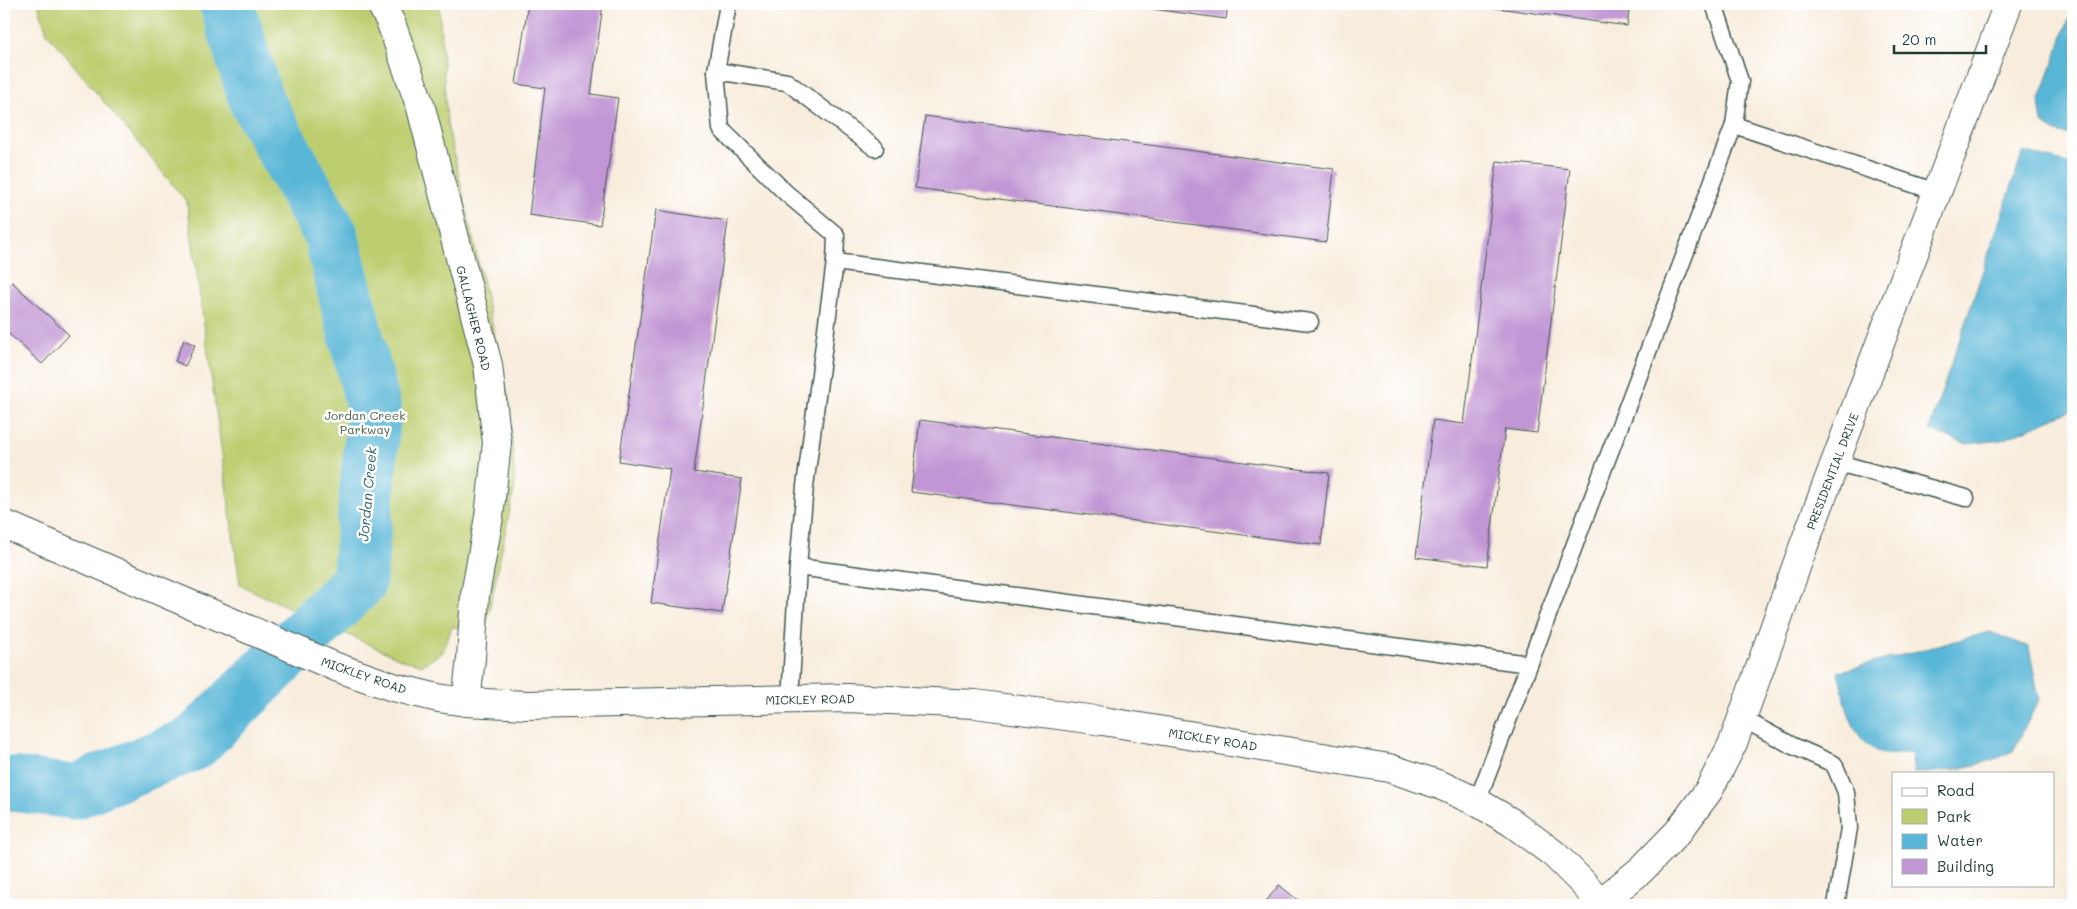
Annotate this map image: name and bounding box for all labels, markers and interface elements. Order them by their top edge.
scale bar [1894,22,1987,54]
text: 20 m [1902,29,1936,49]
street label: GALLAGHER ROAD [453,264,495,372]
park label: Jordan Creek Parkway [324,407,406,437]
street label: PRESIDENTIAL DRIVE [1802,410,1862,532]
water label: Jordan Creek [353,445,381,542]
street label: MICKLEY ROAD [319,653,409,697]
street label: MICKLEY ROAD [765,690,855,708]
street label: MICKLEY ROAD [1168,724,1258,754]
legend [1892,772,2054,886]
text: Road [1937,780,1974,800]
text: Park [1937,806,1971,826]
text: Water [1937,830,1983,850]
text: Building [1937,856,1994,876]

